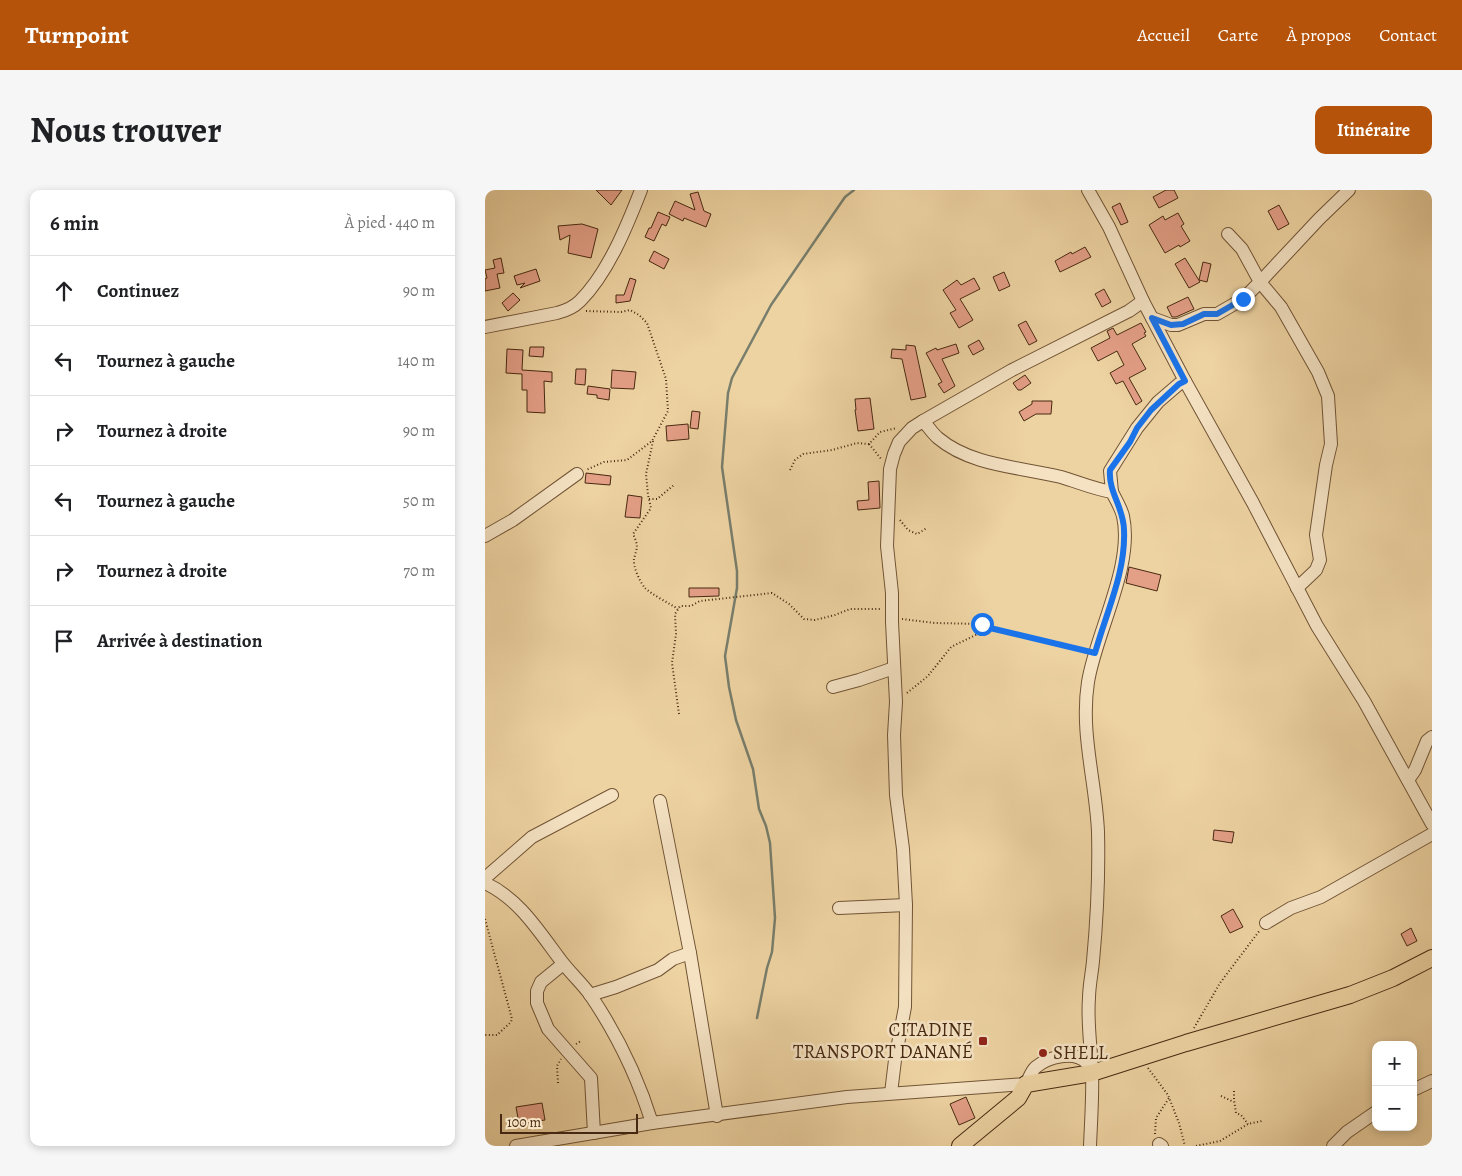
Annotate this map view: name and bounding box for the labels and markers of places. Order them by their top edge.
place label: CITADINE TRANSPORT DANANÉ [793,1017,973,1065]
marker: CITADINE TRANSPORT DANANÉ [977,1035,989,1047]
place label: SHELL [1053,1040,1108,1066]
marker: SHELL [1037,1047,1049,1059]

